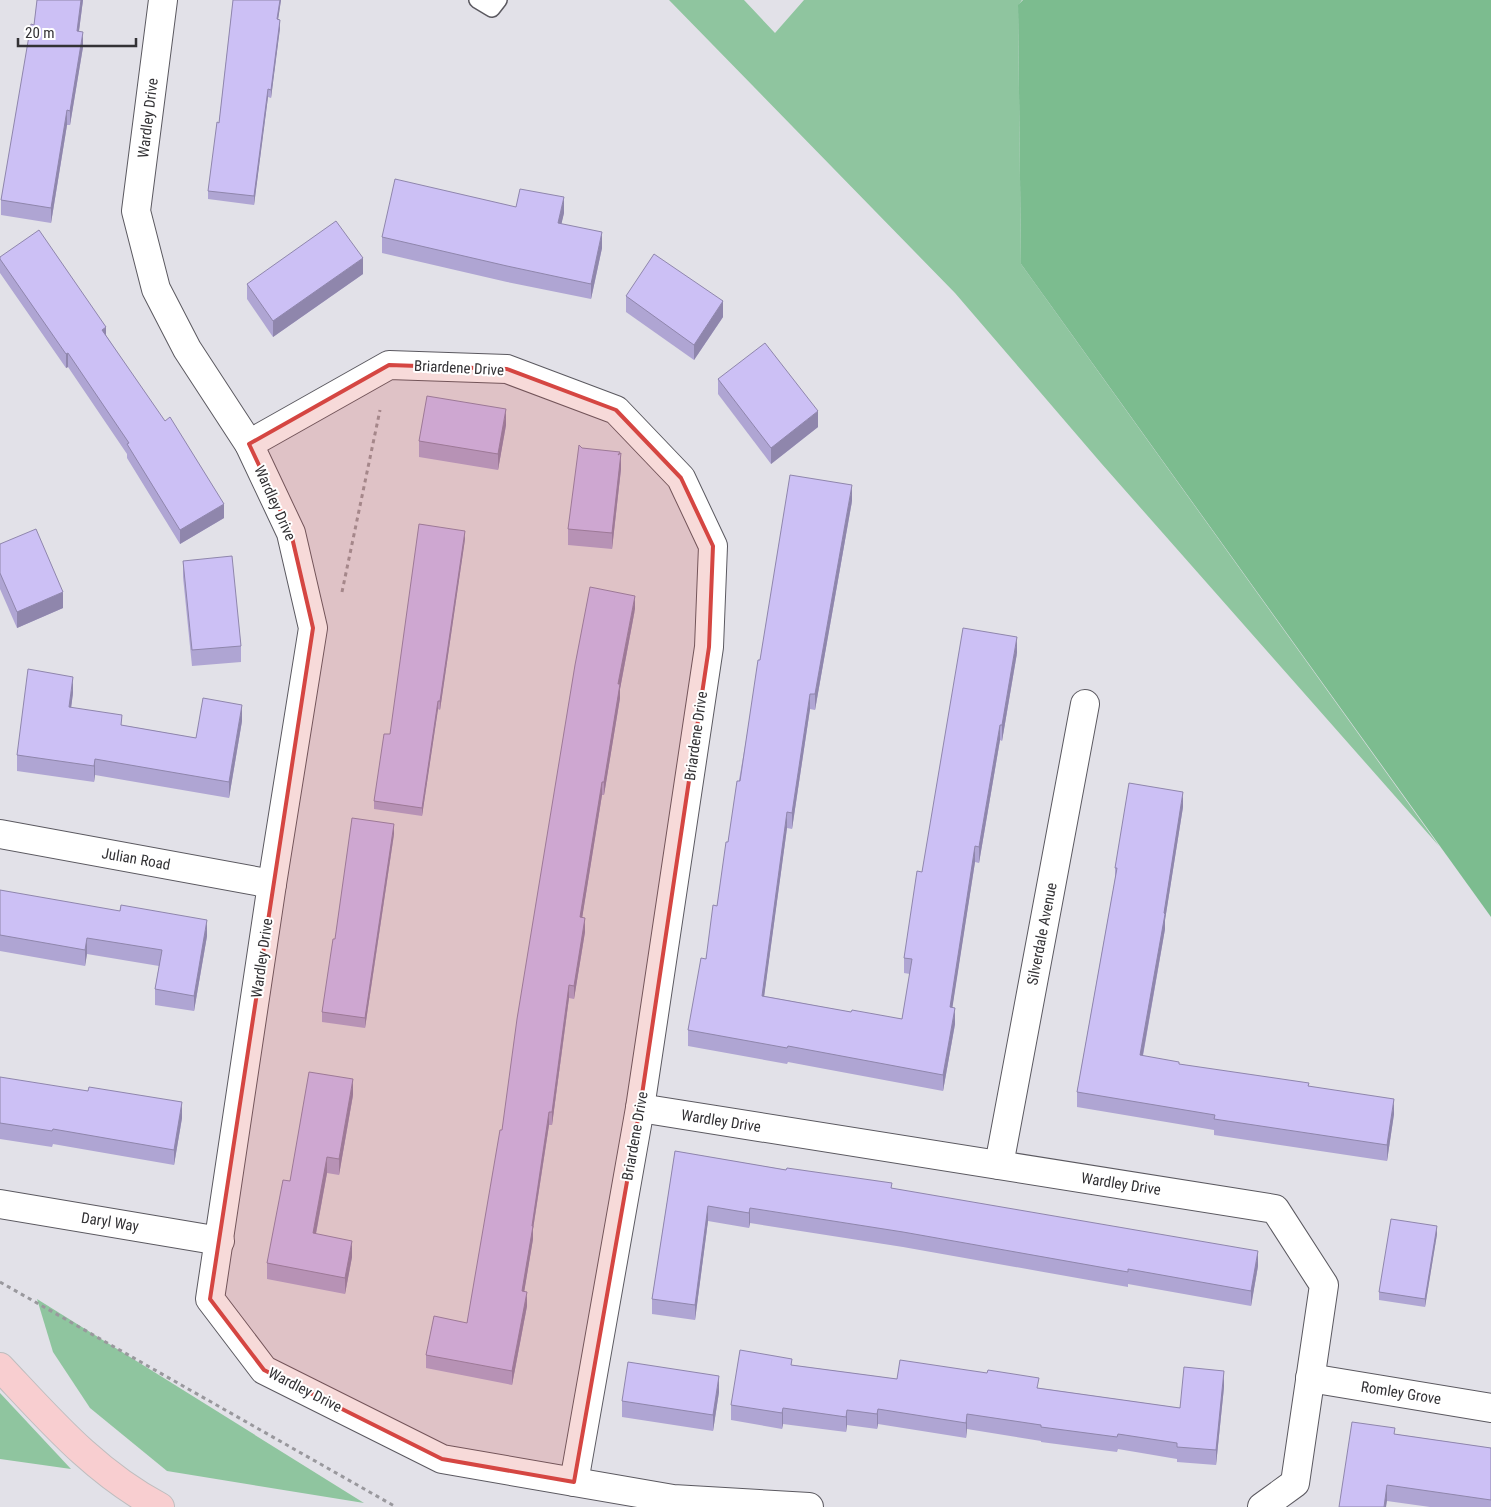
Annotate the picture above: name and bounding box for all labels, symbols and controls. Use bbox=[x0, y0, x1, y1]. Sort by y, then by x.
scale bar bbox=[18, 15, 135, 47]
text: 20 m bbox=[25, 24, 55, 42]
street label: Wardley Drive bbox=[134, 77, 162, 159]
street label: Briardene Drive bbox=[414, 357, 504, 379]
street label: Wardley Drive bbox=[250, 463, 300, 543]
street label: Briardene Drive bbox=[681, 690, 711, 782]
street label: Julian Road bbox=[100, 844, 172, 874]
street label: Silverdale Avenue bbox=[1023, 881, 1061, 987]
street label: Wardley Drive bbox=[248, 917, 276, 999]
street label: Briardene Drive bbox=[618, 1090, 652, 1182]
street label: Wardley Drive bbox=[680, 1106, 762, 1136]
street label: Wardley Drive bbox=[1080, 1169, 1162, 1199]
street label: Daryl Way bbox=[80, 1209, 140, 1235]
street label: Wardley Drive bbox=[265, 1364, 345, 1416]
street label: Romley Grove bbox=[1360, 1378, 1442, 1408]

